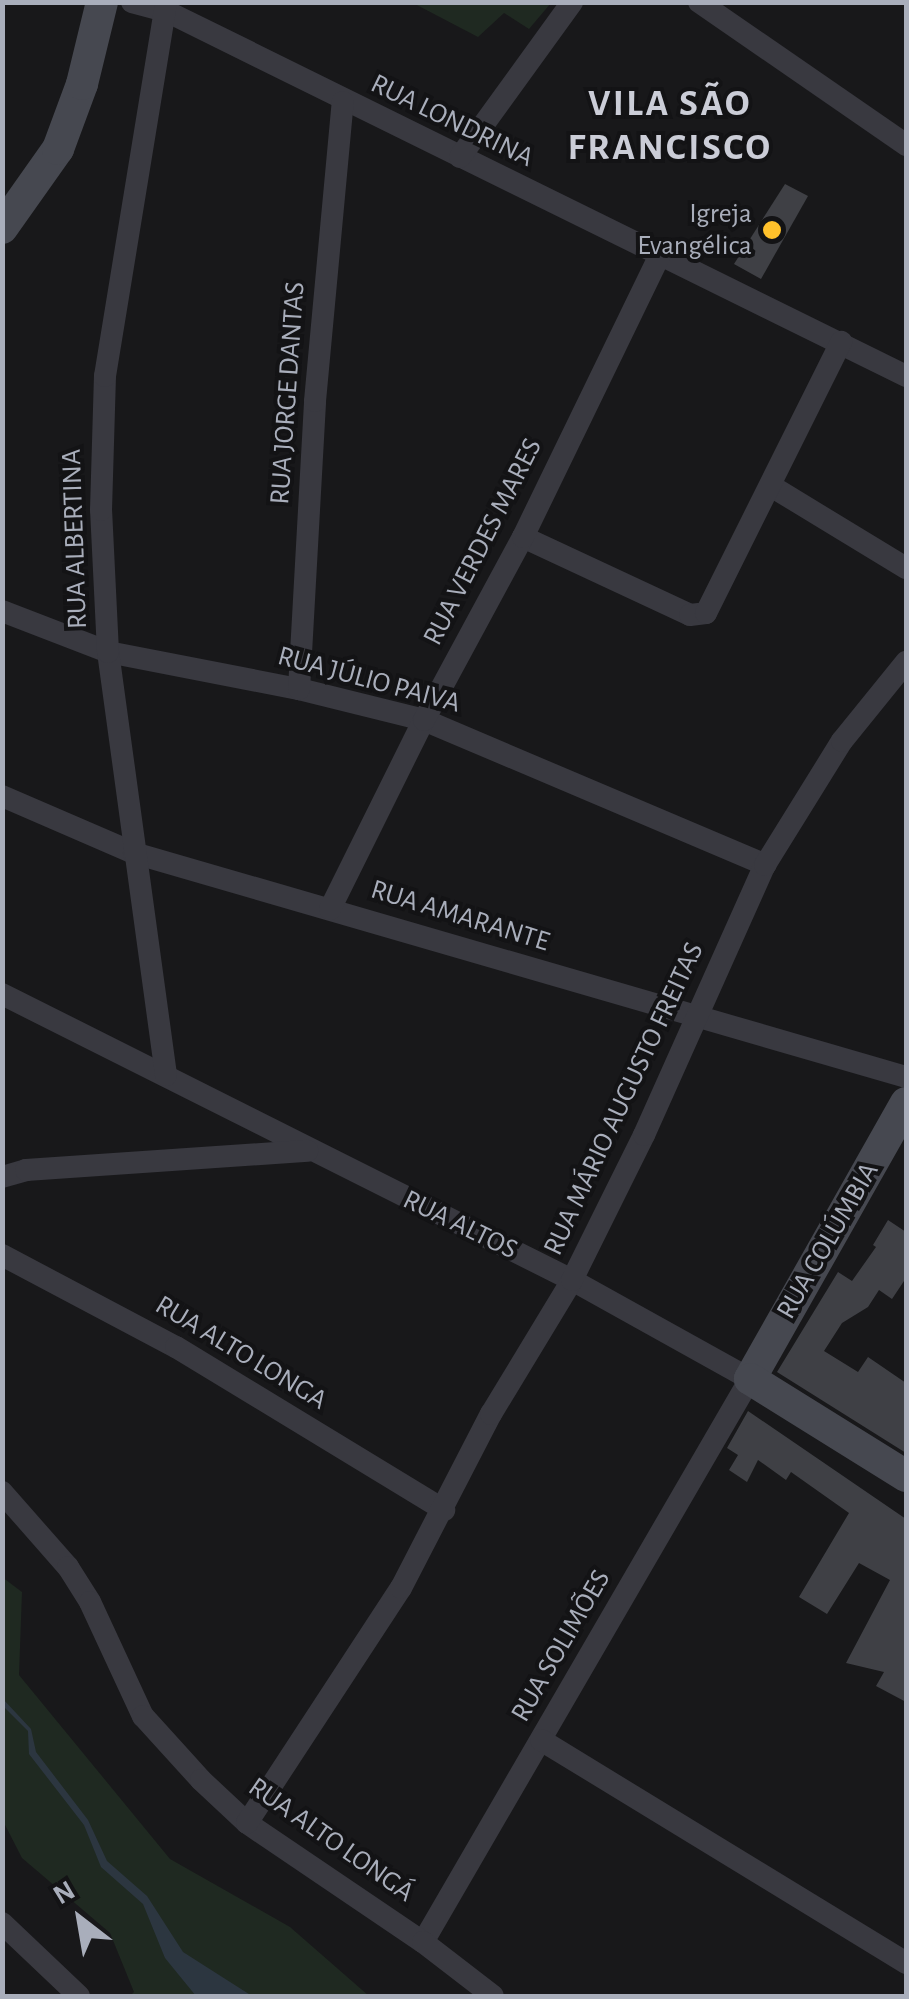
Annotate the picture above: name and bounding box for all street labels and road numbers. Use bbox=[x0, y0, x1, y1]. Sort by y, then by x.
street label: RUA LONDRINA bbox=[365, 67, 539, 175]
street label: RUA JORGE DANTAS bbox=[263, 281, 313, 505]
street label: RUA VERDES MARES bbox=[416, 433, 550, 651]
street label: RUA ALBERTINA bbox=[55, 448, 95, 630]
street label: RUA JÚLIO PAIVA bbox=[274, 639, 464, 721]
street label: RUA AMARANTE bbox=[367, 873, 553, 959]
street label: RUA MÁRIO AUGUSTO FREITAS bbox=[537, 937, 711, 1261]
street label: RUA COLÚMBIA bbox=[770, 1157, 886, 1325]
street label: RUA ALTOS bbox=[397, 1183, 523, 1267]
street label: RUA ALTO LONGA bbox=[149, 1289, 333, 1417]
street label: RUA SOLIMÕES bbox=[504, 1564, 618, 1728]
street label: RUA ALTO LONGÁ bbox=[242, 1770, 420, 1910]

